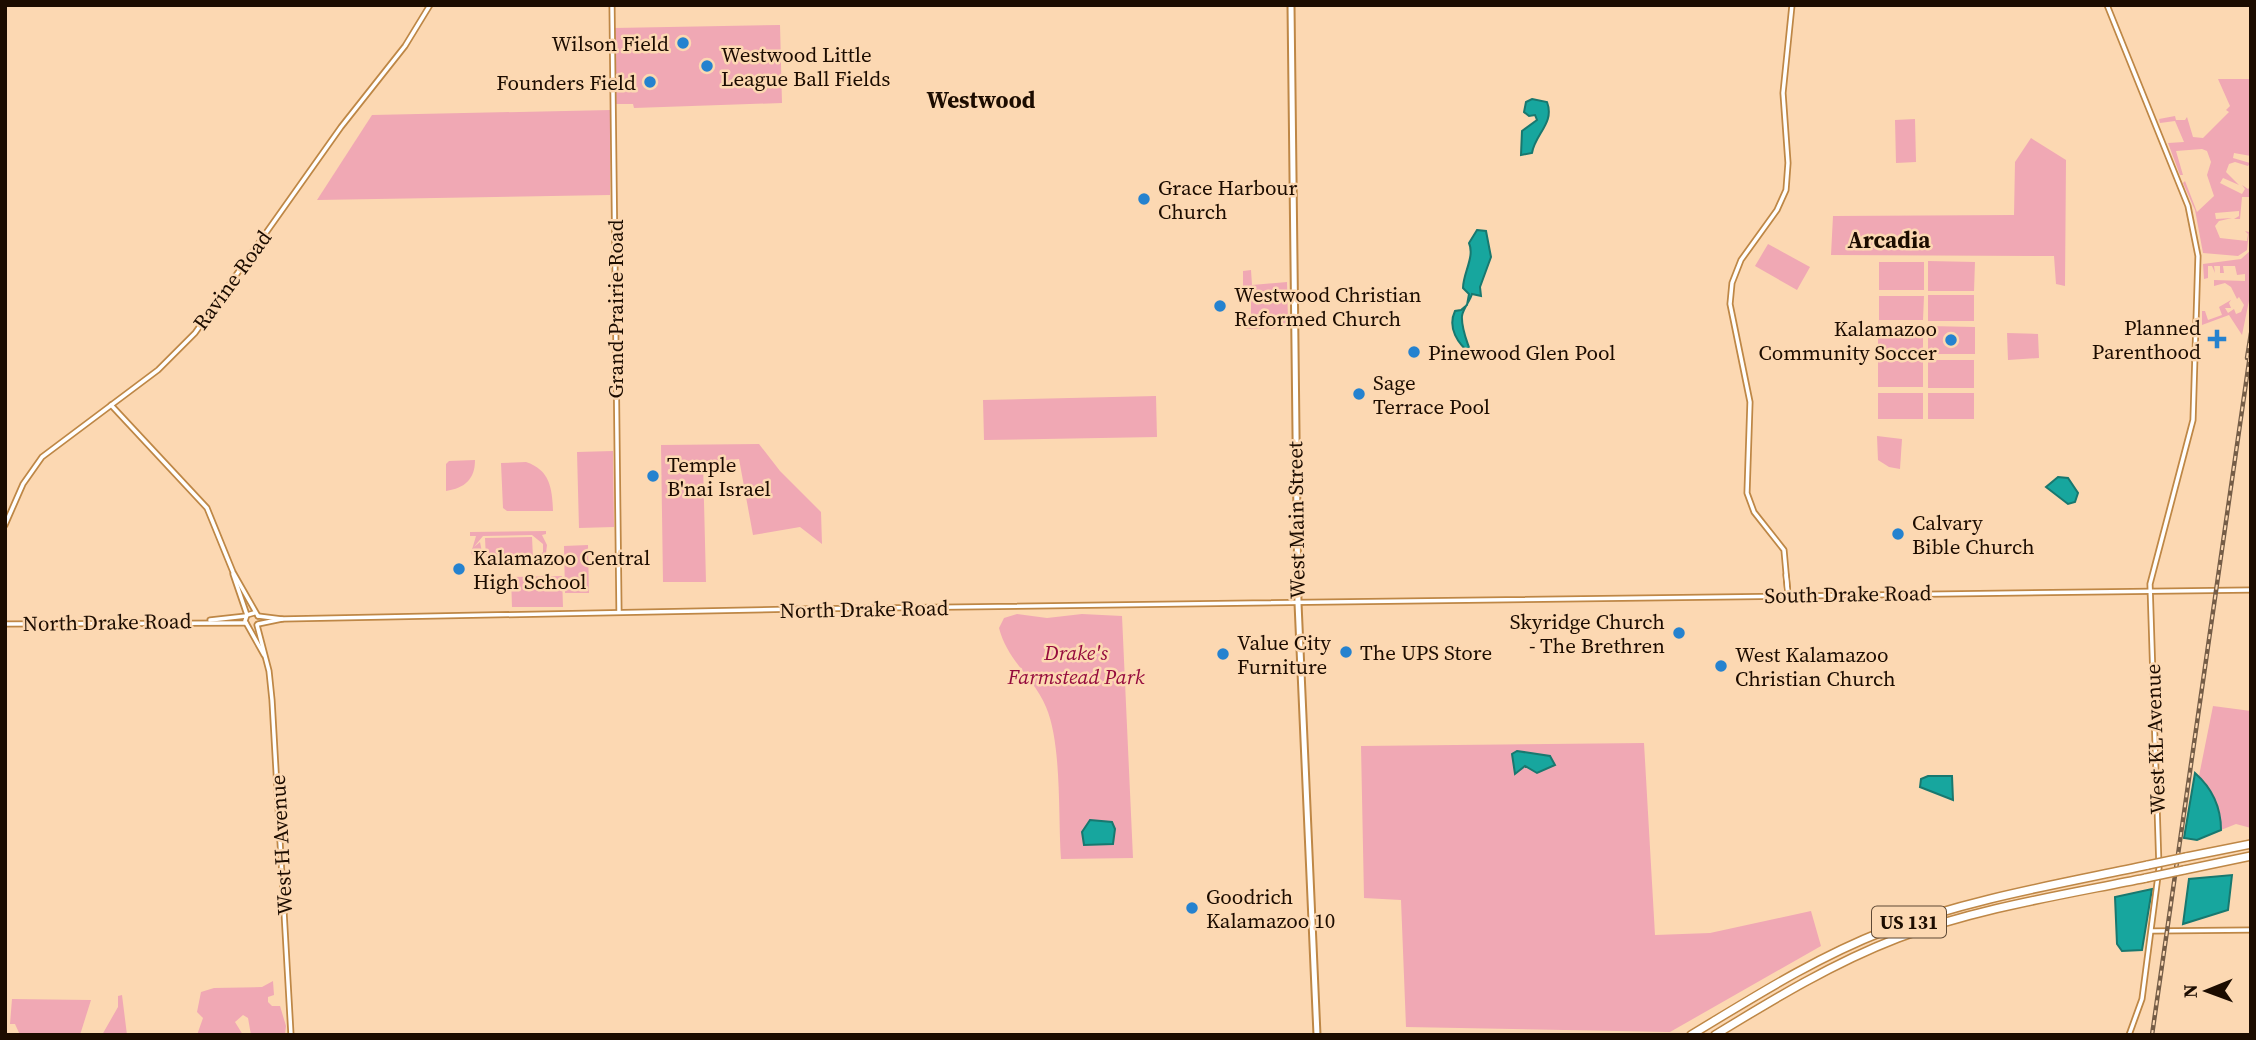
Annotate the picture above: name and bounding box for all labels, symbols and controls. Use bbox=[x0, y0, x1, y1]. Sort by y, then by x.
place label: Wilson Field bbox=[552, 29, 669, 58]
marker: Wilson Field bbox=[675, 35, 691, 51]
place label: Westwood Little League Ball Fields bbox=[721, 40, 890, 93]
marker: Westwood Little League Ball Fields bbox=[699, 58, 715, 74]
place label: Founders Field bbox=[496, 68, 636, 97]
marker: Founders Field bbox=[642, 74, 658, 90]
district label: Westwood bbox=[927, 84, 1036, 116]
place label: Grace Harbour Church bbox=[1158, 173, 1298, 226]
marker: Grace Harbour Church bbox=[1136, 191, 1152, 207]
street label: Grand Prairie Road bbox=[601, 219, 630, 399]
street label: Ravine Road bbox=[186, 224, 278, 336]
district label: Arcadia bbox=[1848, 224, 1931, 256]
place label: Westwood Christian Reformed Church bbox=[1234, 280, 1422, 333]
marker: Westwood Christian Reformed Church bbox=[1212, 298, 1228, 314]
place label: Planned Parenthood bbox=[2092, 313, 2201, 366]
place label: Kalamazoo Community Soccer bbox=[1758, 314, 1937, 367]
marker: Planned Parenthood bbox=[2207, 329, 2227, 349]
marker: Kalamazoo Community Soccer bbox=[1943, 332, 1959, 348]
place label: Pinewood Glen Pool bbox=[1428, 338, 1616, 367]
marker: Pinewood Glen Pool bbox=[1406, 344, 1422, 360]
place label: Sage Terrace Pool bbox=[1373, 368, 1490, 421]
marker: Sage Terrace Pool bbox=[1351, 386, 1367, 402]
street label: West Main Street bbox=[1280, 441, 1312, 599]
place label: Temple B'nai Israel bbox=[667, 450, 771, 503]
marker: Temple B'nai Israel bbox=[645, 468, 661, 484]
place label: Calvary Bible Church bbox=[1912, 508, 2035, 561]
marker: Calvary Bible Church bbox=[1890, 526, 1906, 542]
place label: Kalamazoo Central High School bbox=[473, 543, 650, 596]
marker: Kalamazoo Central High School bbox=[451, 561, 467, 577]
street label: South Drake Road bbox=[1764, 578, 1932, 610]
street label: North Drake Road bbox=[779, 593, 949, 625]
street label: North Drake Road bbox=[22, 606, 192, 638]
place label: Skyridge Church - The Brethren bbox=[1510, 607, 1665, 660]
marker: Skyridge Church - The Brethren bbox=[1671, 625, 1687, 641]
place label: Value City Furniture bbox=[1237, 628, 1331, 681]
park label: Drake's Farmstead Park bbox=[1006, 638, 1145, 691]
place label: The UPS Store bbox=[1360, 638, 1492, 667]
place label: West Kalamazoo Christian Church bbox=[1735, 640, 1896, 693]
marker: The UPS Store bbox=[1338, 644, 1354, 660]
marker: Value City Furniture bbox=[1215, 646, 1231, 662]
marker: West Kalamazoo Christian Church bbox=[1713, 658, 1729, 674]
street label: West KL Avenue bbox=[2138, 663, 2172, 815]
street label: West H Avenue bbox=[263, 774, 299, 916]
place label: Goodrich Kalamazoo 10 bbox=[1206, 882, 1335, 935]
marker: Goodrich Kalamazoo 10 bbox=[1184, 900, 1200, 916]
road number: US 131 bbox=[1872, 906, 1946, 938]
north arrow bbox=[2172, 956, 2242, 1026]
text: N bbox=[2177, 984, 2203, 998]

